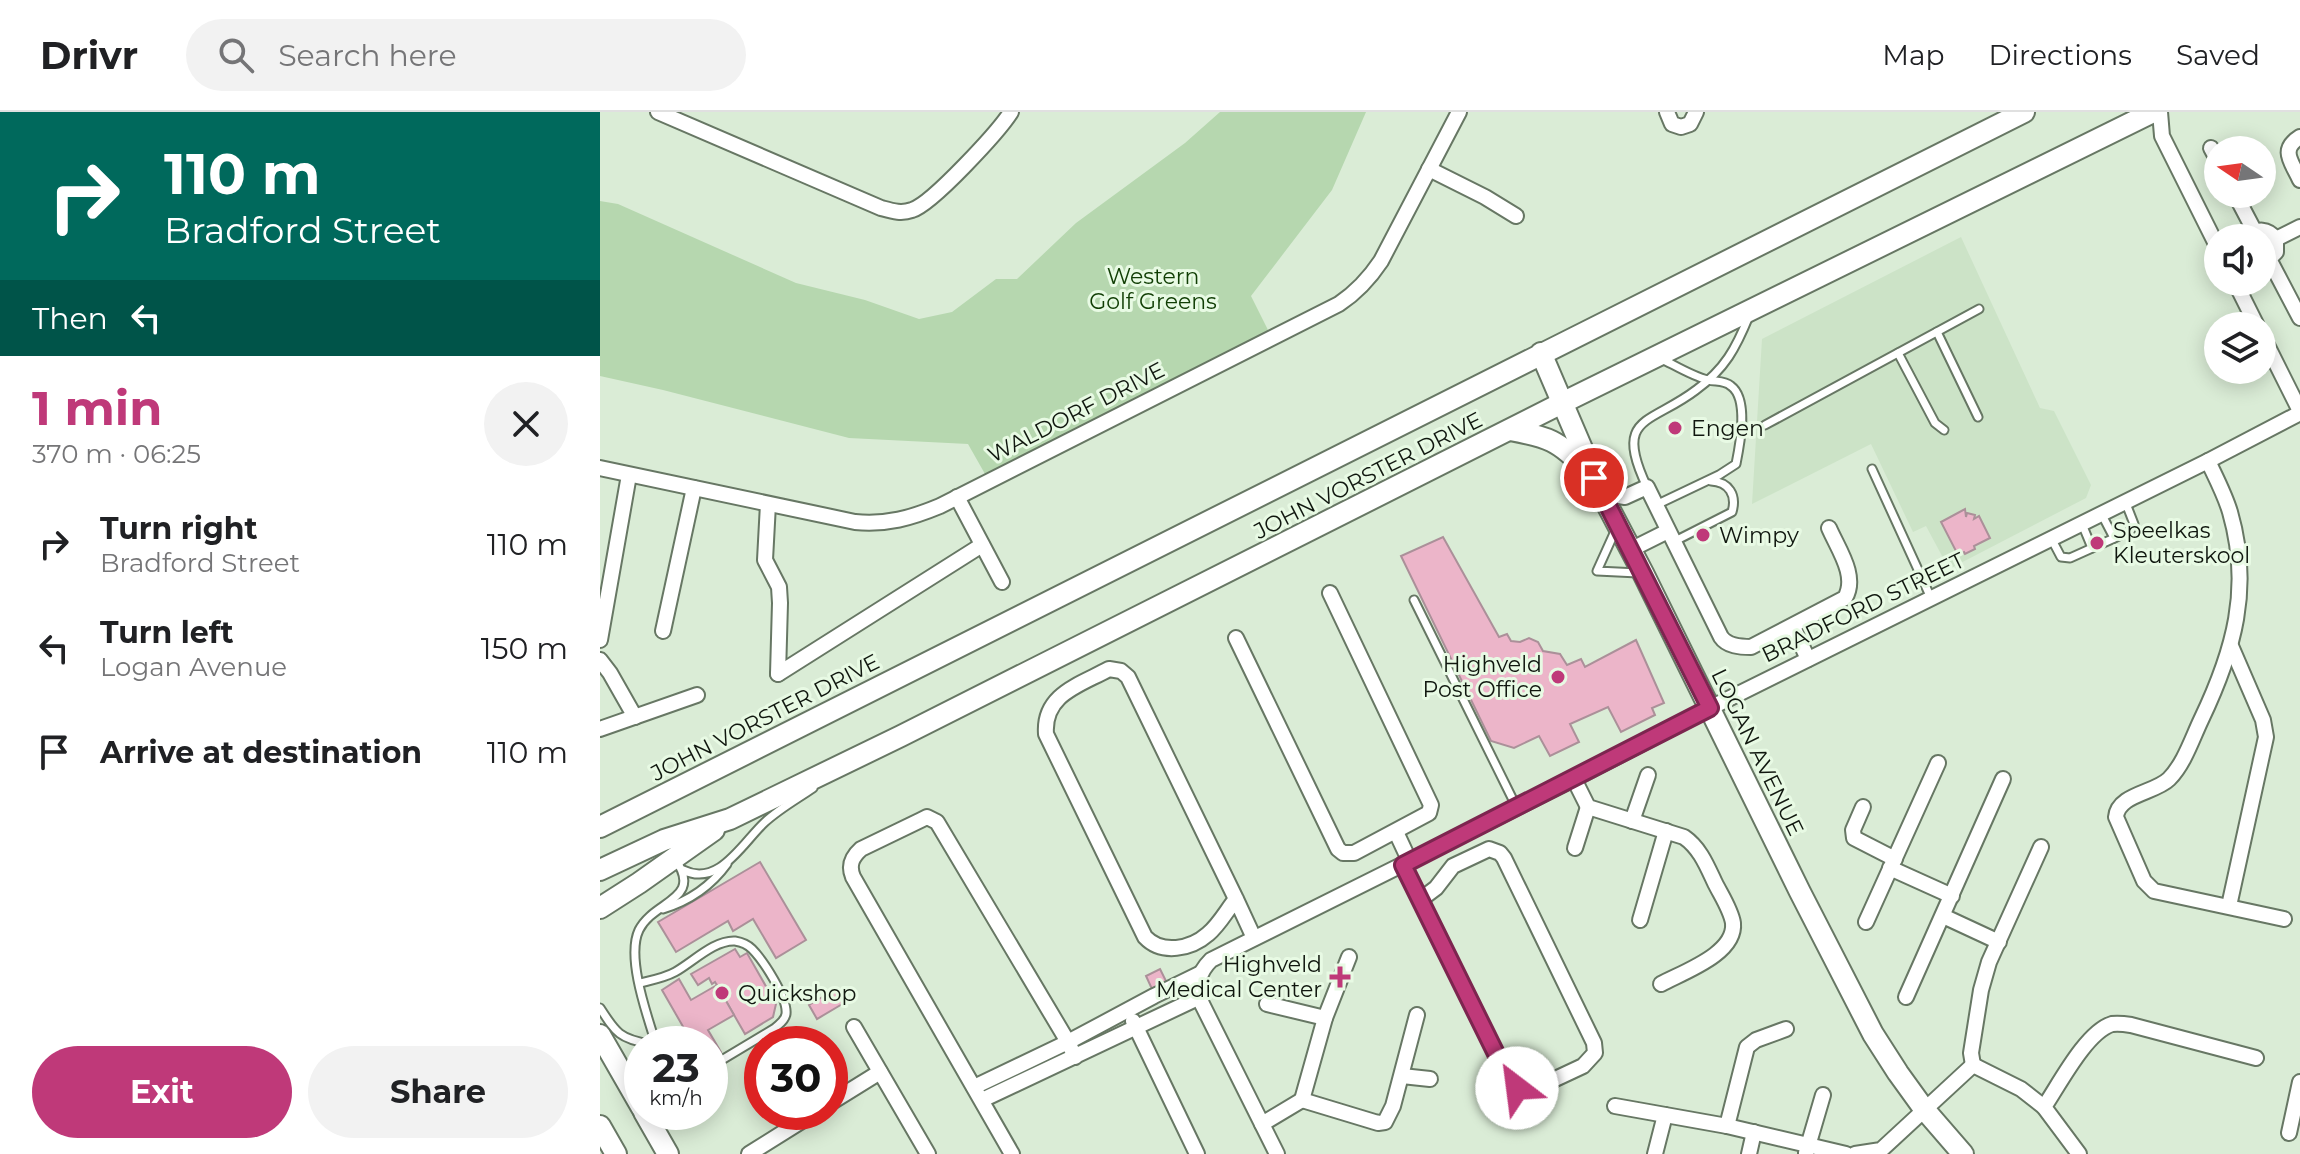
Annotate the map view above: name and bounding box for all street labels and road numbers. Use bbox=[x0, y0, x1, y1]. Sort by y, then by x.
street label: WALDORF DRIVE bbox=[983, 356, 1169, 469]
street label: JOHN VORSTER DRIVE bbox=[1249, 406, 1487, 545]
street label: BRADFORD STREET bbox=[1757, 546, 1969, 668]
street label: JOHN VORSTER DRIVE bbox=[646, 648, 884, 787]
street label: LOGAN AVENUE bbox=[1705, 664, 1810, 840]

